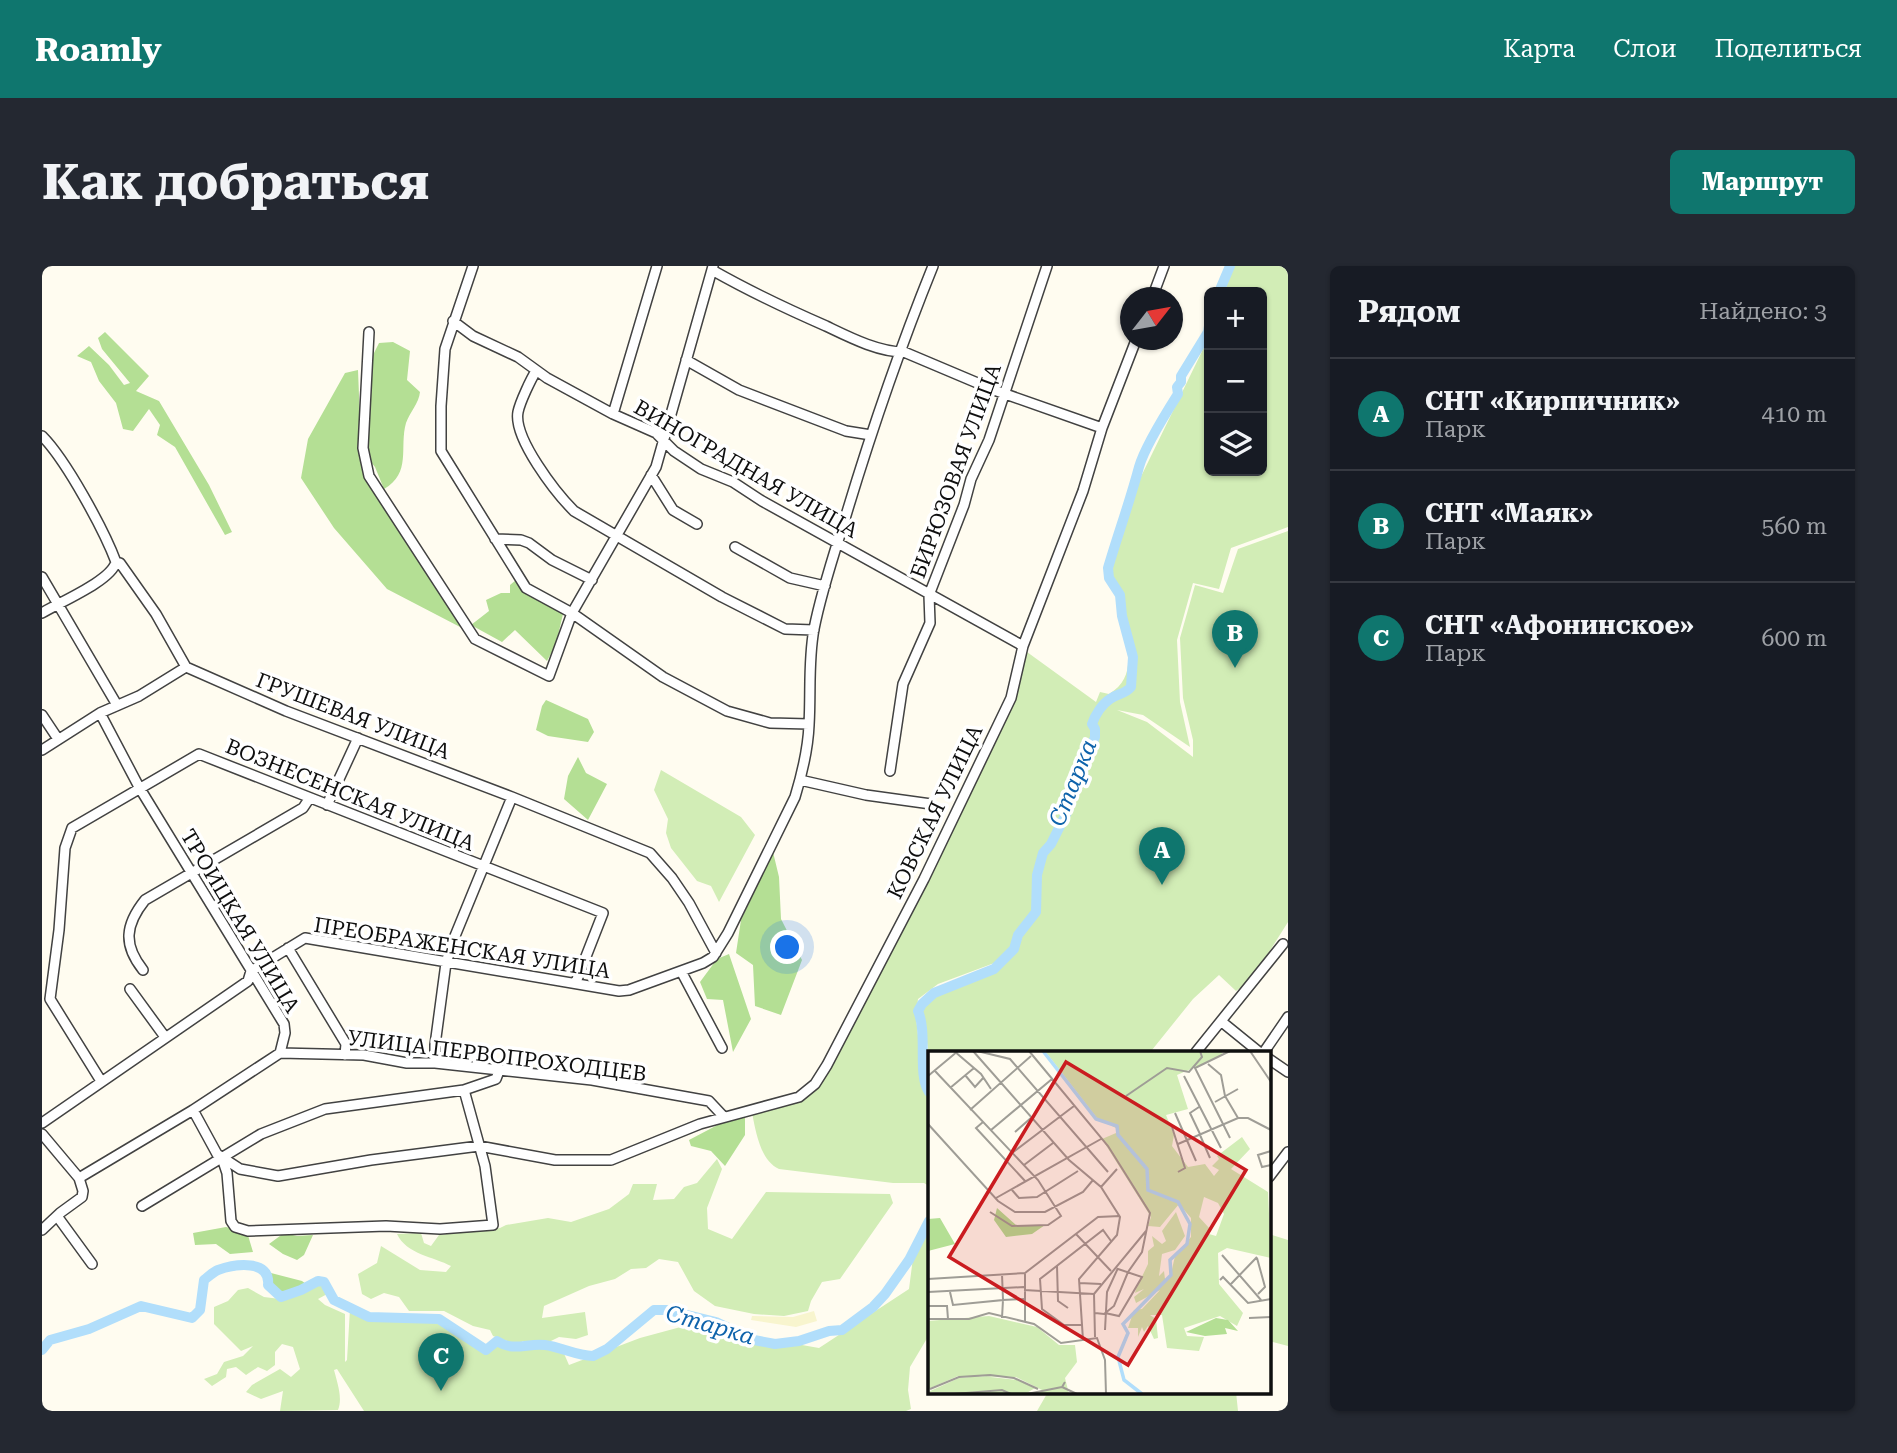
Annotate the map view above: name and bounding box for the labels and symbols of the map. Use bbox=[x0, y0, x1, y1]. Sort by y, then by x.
north arrow bbox=[1120, 287, 1183, 350]
street label: БИРЮЗОВАЯ УЛИЦА bbox=[906, 360, 1006, 582]
street label: ВИНОГРАДНАЯ УЛИЦА bbox=[630, 395, 862, 543]
pin: B bbox=[1212, 610, 1258, 668]
street label: ГРУШЕВАЯ УЛИЦА bbox=[253, 668, 454, 764]
street label: КОВСКАЯ УЛИЦА bbox=[883, 721, 988, 903]
street label: ВОЗНЕСЕНСКАЯ УЛИЦА bbox=[222, 734, 478, 856]
water label: Старка bbox=[1043, 736, 1103, 830]
street label: ТРОИЦКАЯ УЛИЦА bbox=[176, 825, 304, 1017]
pin: A bbox=[1139, 827, 1185, 885]
street label: ПРЕОБРАЖЕНСКАЯ УЛИЦА bbox=[312, 913, 612, 983]
your location bbox=[770, 930, 804, 964]
street label: УЛИЦА ПЕРВОПРОХОДЦЕВ bbox=[346, 1026, 648, 1086]
inset map bbox=[928, 1051, 1270, 1394]
water label: Старка bbox=[663, 1299, 758, 1351]
pin: C bbox=[418, 1333, 464, 1391]

